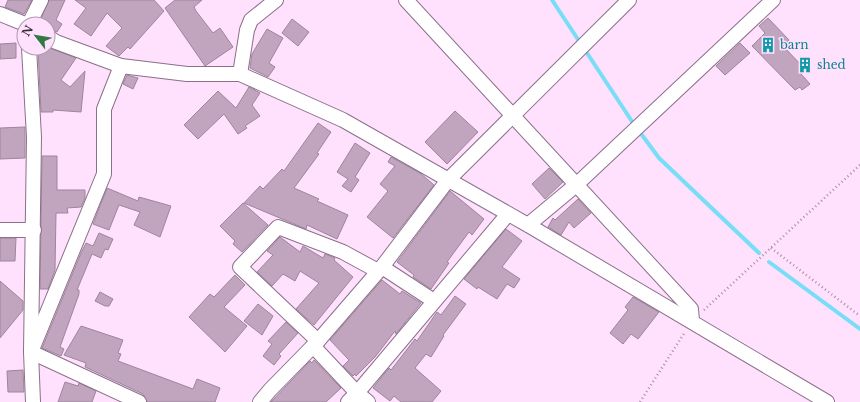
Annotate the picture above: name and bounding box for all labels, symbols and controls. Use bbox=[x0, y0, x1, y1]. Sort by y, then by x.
north arrow bbox=[16, 16, 56, 56]
text: N bbox=[19, 22, 36, 39]
building icon: barn bbox=[759, 36, 777, 54]
place label: barn bbox=[779, 37, 809, 52]
building icon: shed bbox=[796, 56, 814, 74]
place label: shed bbox=[817, 57, 846, 72]

